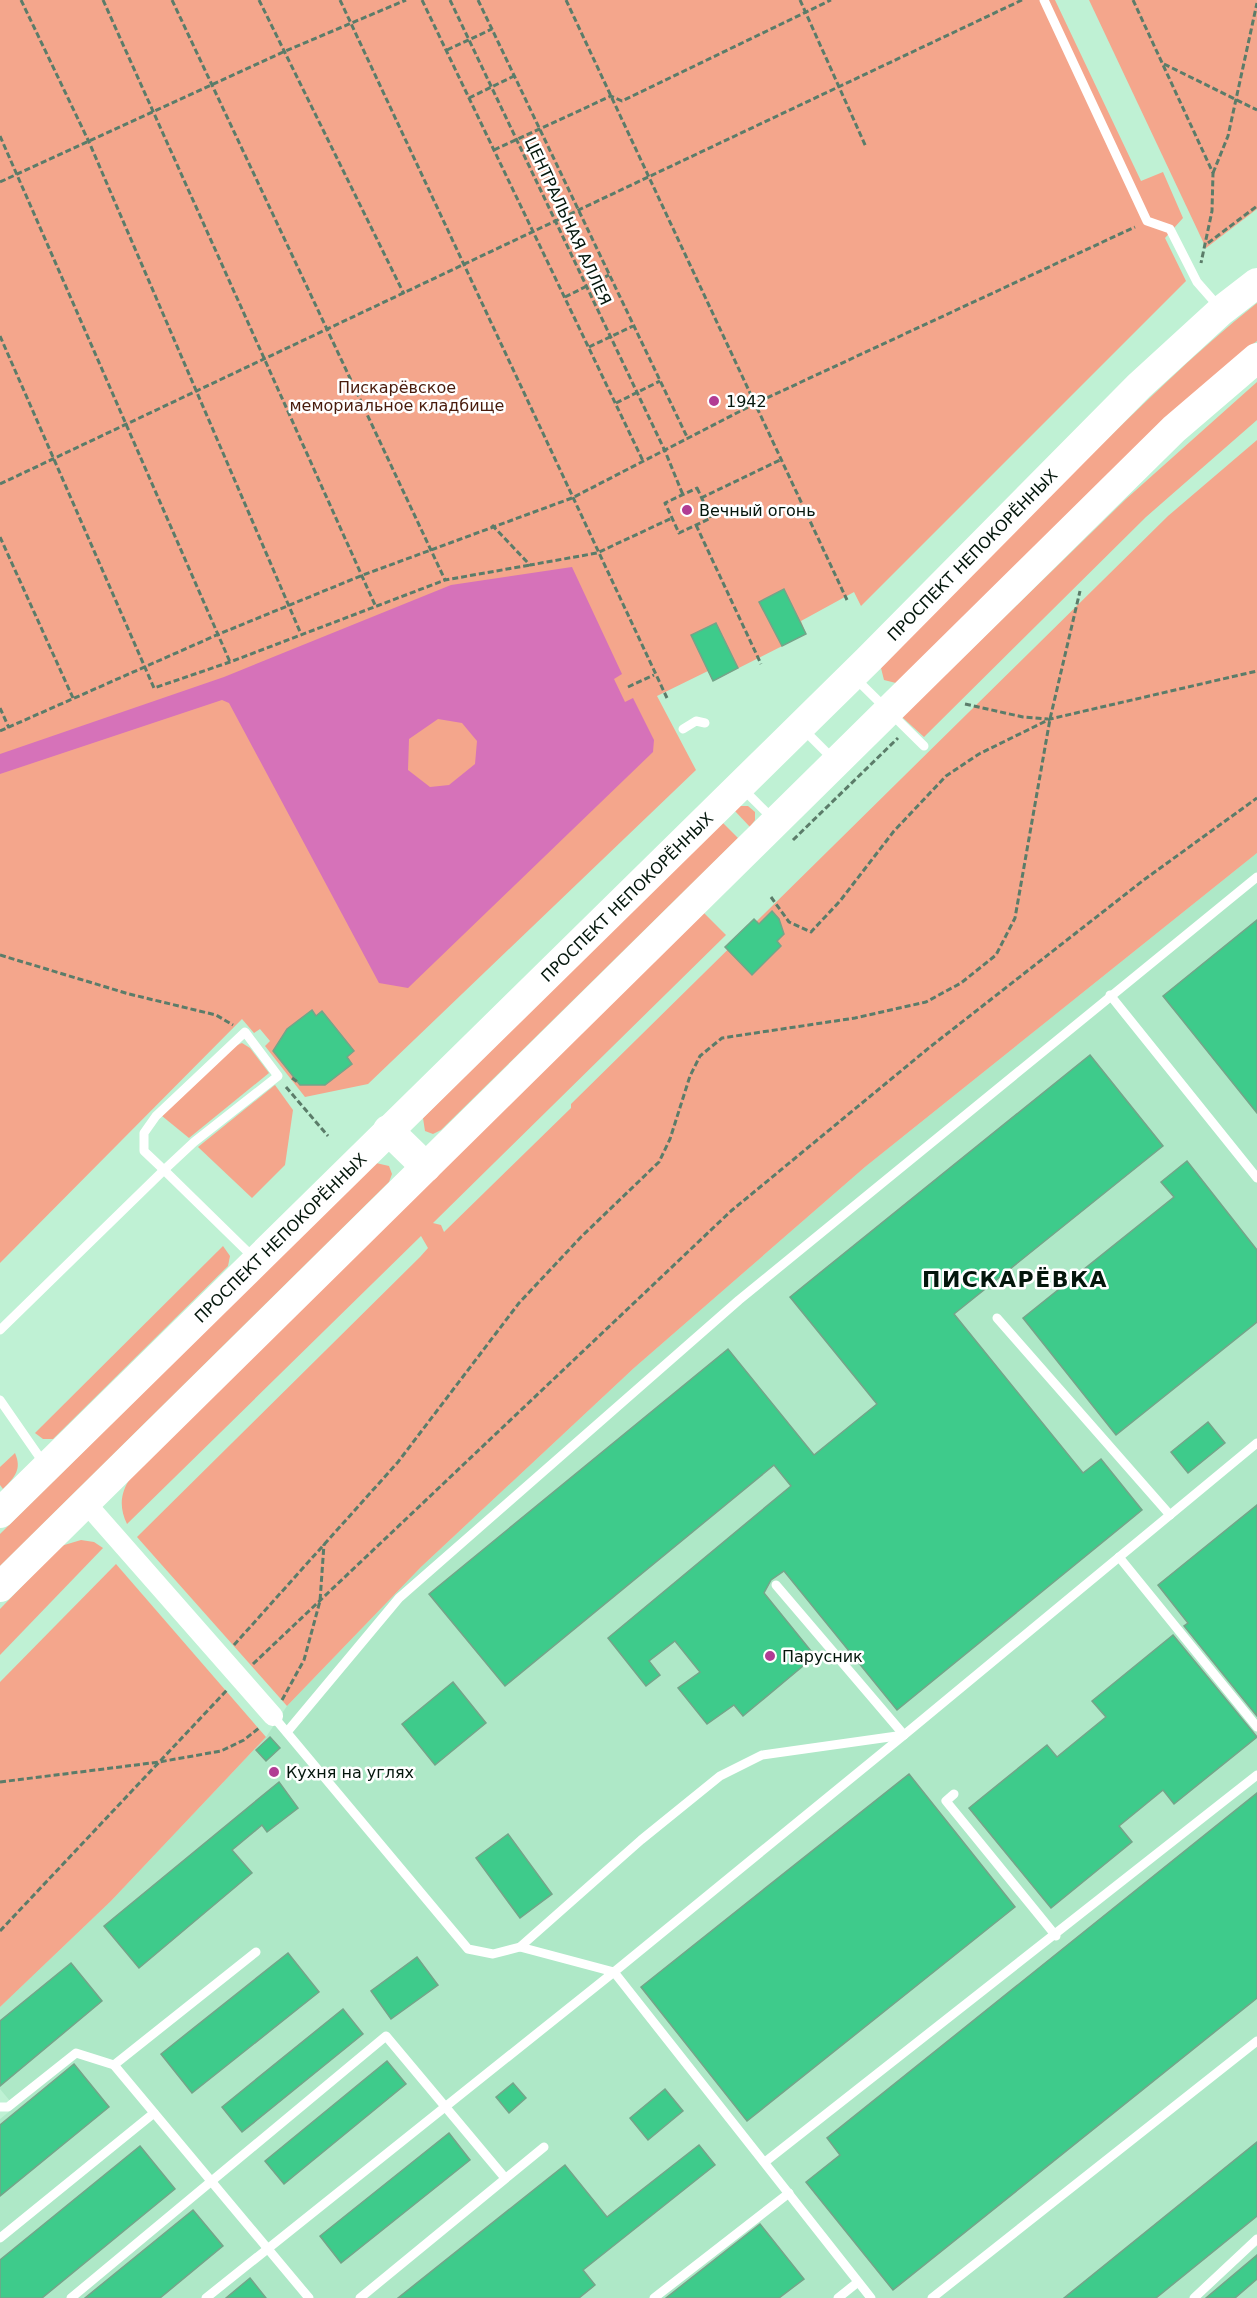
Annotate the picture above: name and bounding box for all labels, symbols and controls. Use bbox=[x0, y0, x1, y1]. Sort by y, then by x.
street label: ЦЕНТРАЛЬНАЯ АЛЛЕЯ bbox=[521, 134, 615, 308]
park label: Пискарёвское мемориальное кладбище bbox=[290, 378, 504, 415]
place label: 1942 bbox=[726, 392, 767, 411]
marker: 1942 bbox=[707, 394, 721, 408]
street label: ПРОСПЕКТ НЕПОКОРЁННЫХ bbox=[883, 465, 1061, 644]
place label: Вечный огонь bbox=[699, 501, 816, 520]
marker: Вечный огонь bbox=[680, 503, 694, 517]
street label: ПРОСПЕКТ НЕПОКОРЁННЫХ bbox=[537, 808, 717, 985]
street label: ПРОСПЕКТ НЕПОКОРЁННЫХ bbox=[190, 1149, 370, 1326]
district label: ПИСКАРЁВКА bbox=[922, 1267, 1108, 1292]
place label: Парусник bbox=[782, 1647, 863, 1666]
marker: Парусник bbox=[763, 1649, 777, 1663]
place label: Кухня на углях bbox=[286, 1763, 414, 1782]
marker: Кухня на углях bbox=[267, 1765, 281, 1779]

